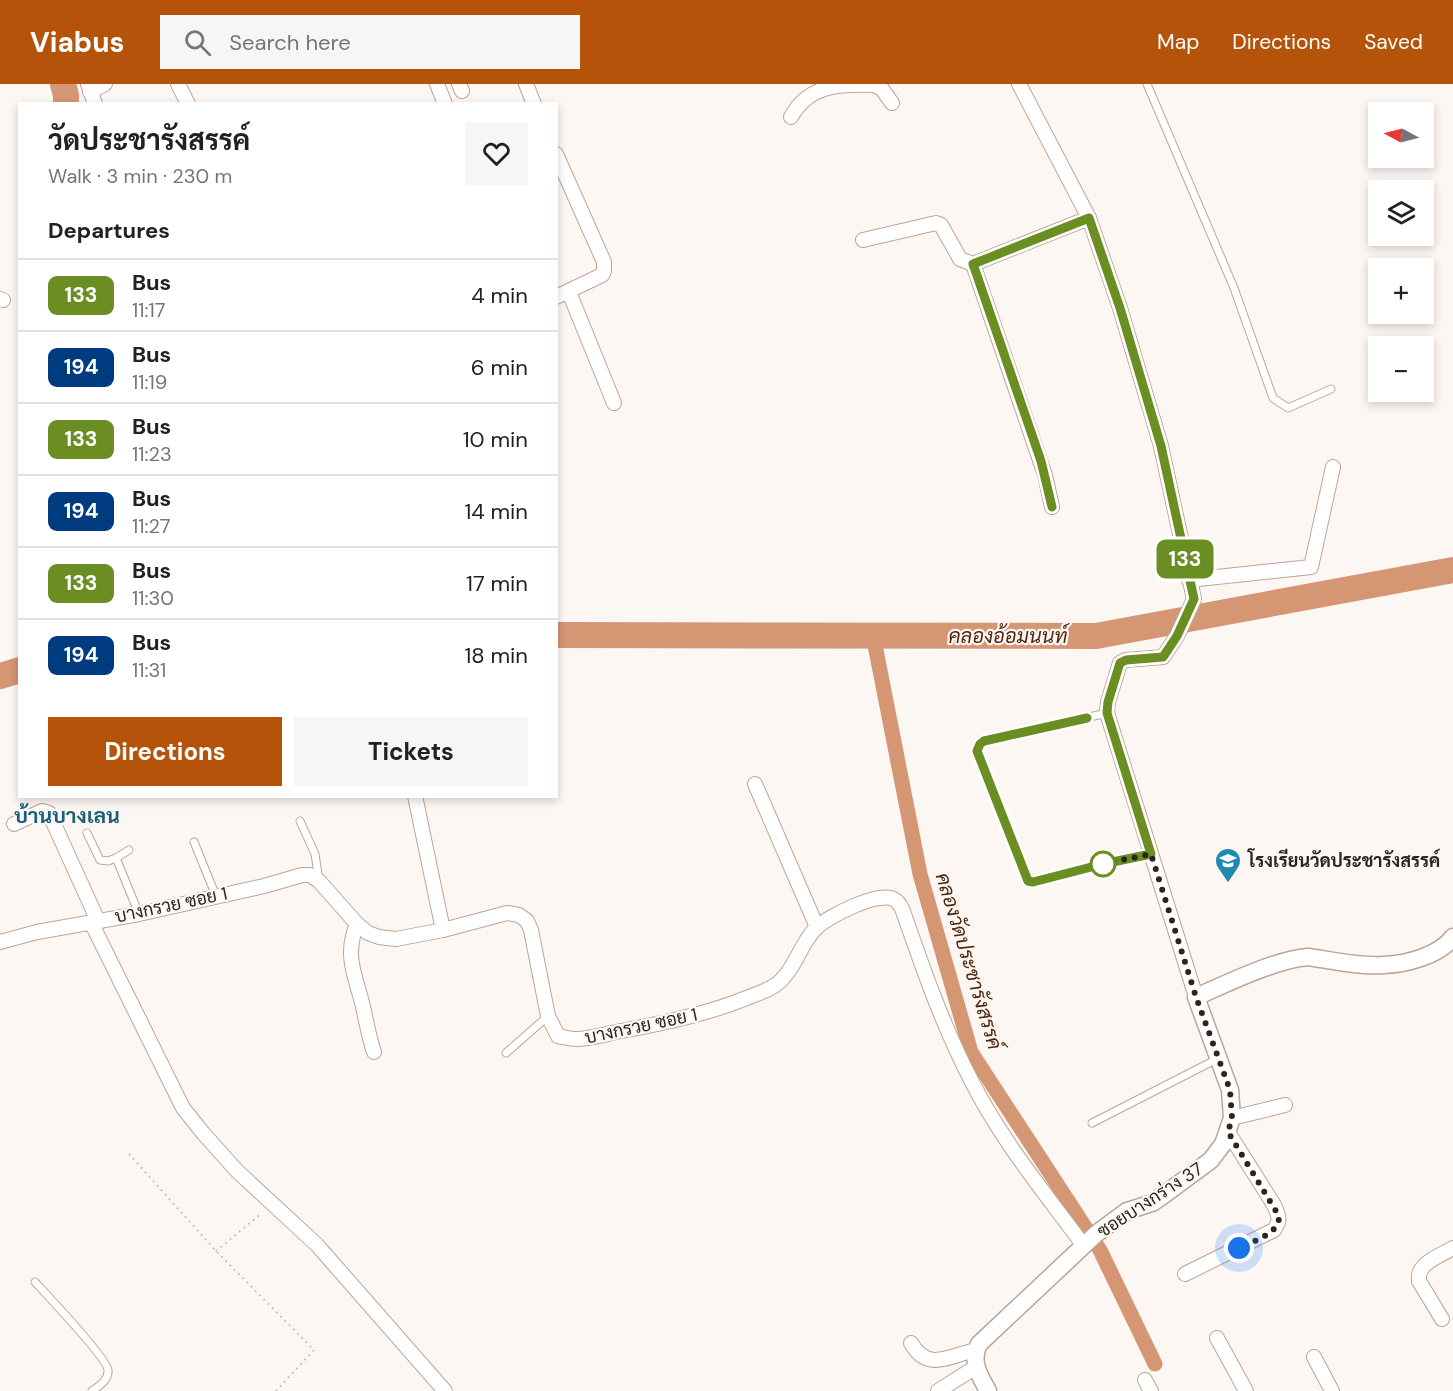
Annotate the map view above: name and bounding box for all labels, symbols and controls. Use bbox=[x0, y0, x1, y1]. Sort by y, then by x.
search box bbox=[160, 15, 580, 69]
text: Viabus bbox=[30, 24, 124, 61]
icon: search bbox=[181, 26, 214, 59]
text: Search here bbox=[229, 28, 351, 57]
text: Map bbox=[1157, 28, 1199, 56]
text: Directions bbox=[1232, 28, 1331, 56]
text: Saved bbox=[1364, 28, 1423, 56]
north arrow bbox=[1368, 102, 1434, 168]
map controls bbox=[1368, 102, 1434, 402]
text: วัดประชารังสรรค์ bbox=[48, 122, 250, 159]
button: heart bbox=[465, 122, 528, 185]
text: Walk · 3 min · 230 m bbox=[48, 163, 232, 189]
button: layers bbox=[1368, 180, 1434, 246]
text: Departures bbox=[48, 216, 170, 245]
button: + bbox=[1368, 258, 1434, 324]
text: Bus bbox=[132, 268, 171, 297]
text: 133 bbox=[65, 281, 97, 309]
text: 4 min bbox=[471, 281, 528, 310]
text: 11:17 bbox=[132, 297, 165, 323]
button: − bbox=[1368, 336, 1434, 402]
text: Bus bbox=[132, 340, 171, 369]
text: 194 bbox=[64, 353, 98, 381]
text: 6 min bbox=[471, 353, 528, 382]
text: 11:19 bbox=[132, 369, 167, 395]
text: Bus bbox=[132, 412, 171, 441]
text: 133 bbox=[65, 425, 97, 453]
text: 10 min bbox=[463, 425, 528, 454]
text: 11:23 bbox=[132, 441, 172, 467]
text: Bus bbox=[132, 484, 171, 513]
text: 194 bbox=[64, 497, 98, 525]
text: 14 min bbox=[464, 497, 528, 526]
text: 11:27 bbox=[132, 513, 170, 539]
line badge: 133 bbox=[1150, 540, 1220, 578]
text: 133 bbox=[1169, 545, 1201, 573]
text: Bus bbox=[132, 556, 171, 585]
text: 133 bbox=[65, 569, 97, 597]
text: 17 min bbox=[466, 569, 528, 598]
text: 11:30 bbox=[132, 585, 174, 611]
water label: คลองอ้อมนนท์ bbox=[949, 622, 1070, 649]
text: Bus bbox=[132, 628, 171, 657]
text: 194 bbox=[64, 641, 98, 669]
text: 18 min bbox=[464, 641, 528, 670]
text: 11:31 bbox=[132, 657, 166, 683]
button: Directions bbox=[48, 717, 282, 786]
button: Tickets bbox=[294, 717, 528, 786]
district label: บ้านบางเลน bbox=[14, 802, 120, 830]
school or university icon: โรงเรียนวัดประชารังสรรค์ bbox=[1213, 846, 1243, 884]
place label: โรงเรียนวัดประชารังสรรค์ bbox=[1247, 848, 1441, 873]
unlabelled marker bbox=[1090, 851, 1116, 877]
water label: คลองวัดประชารังสรรค์ bbox=[930, 869, 1010, 1055]
street label: บางกรวย ซอย 1 bbox=[113, 881, 229, 929]
street label: บางกรวย ซอย 1 bbox=[583, 1002, 699, 1050]
street label: ซอยบางกร่าง 37 bbox=[1093, 1157, 1207, 1243]
your location bbox=[1224, 1233, 1254, 1263]

